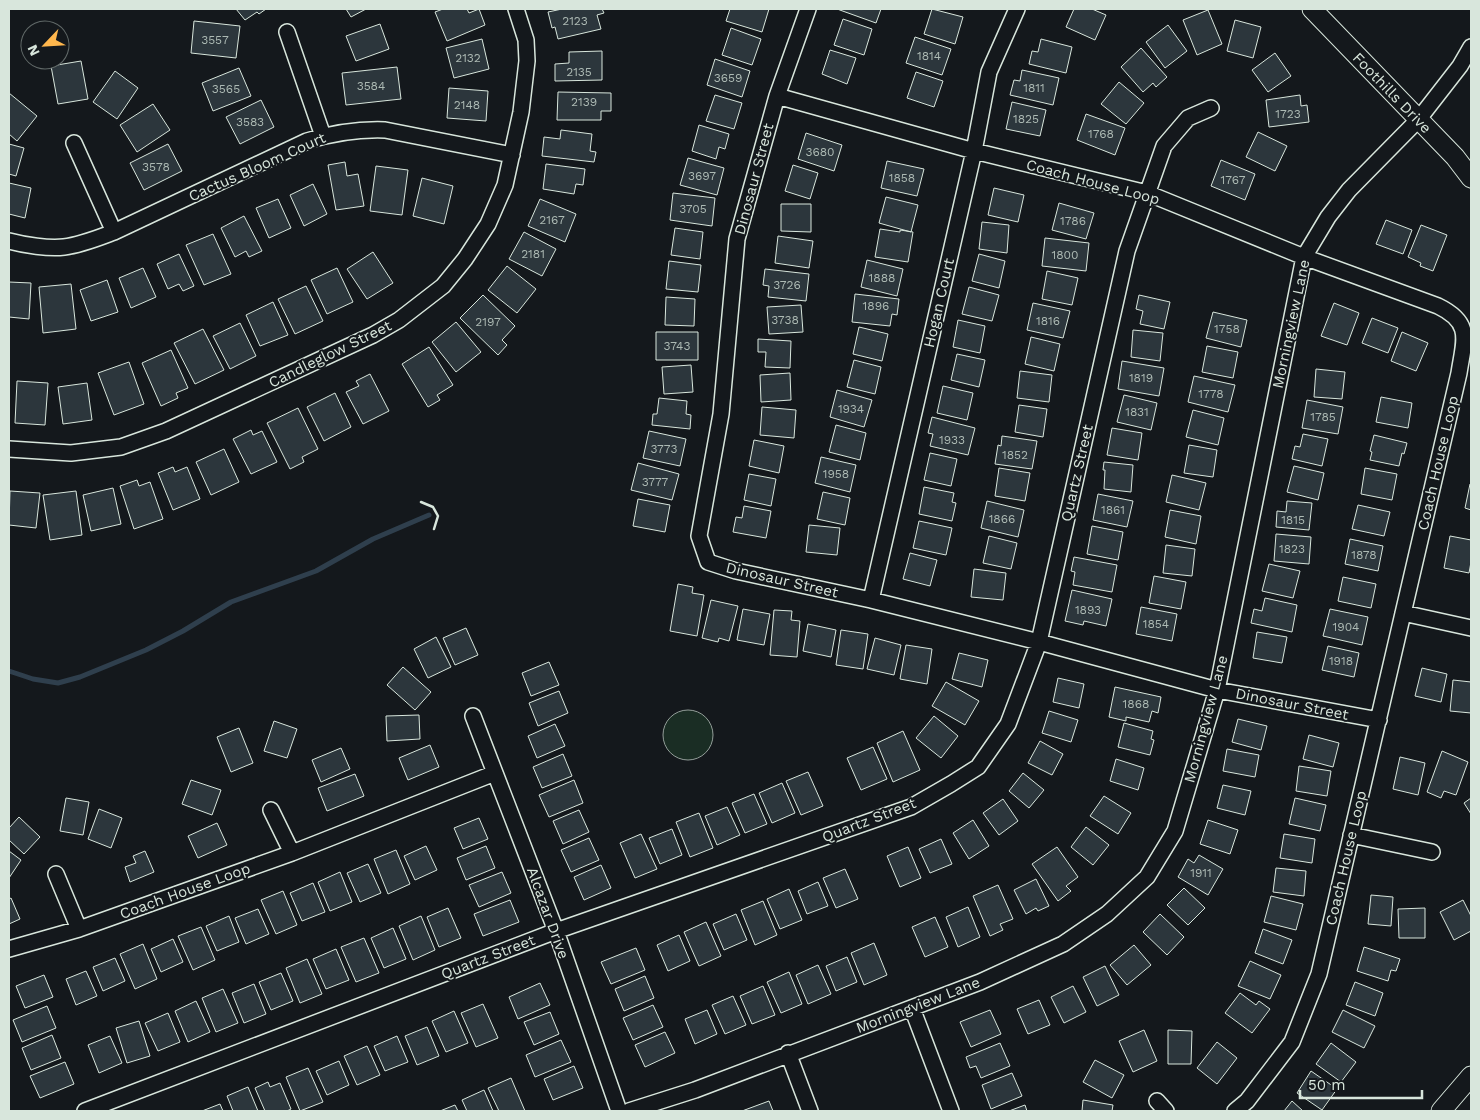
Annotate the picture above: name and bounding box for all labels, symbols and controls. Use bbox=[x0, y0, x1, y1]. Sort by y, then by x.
house number: 2123 bbox=[562, 14, 588, 28]
north arrow bbox=[20, 20, 70, 70]
house number: 3557 bbox=[201, 33, 229, 47]
text: N bbox=[24, 42, 43, 59]
house number: 1814 bbox=[917, 49, 941, 63]
street label: Foothills Drive bbox=[1349, 49, 1435, 137]
house number: 2132 bbox=[455, 51, 481, 65]
house number: 2135 bbox=[566, 65, 592, 79]
house number: 3659 bbox=[714, 71, 742, 85]
house number: 3584 bbox=[357, 79, 385, 93]
house number: 1811 bbox=[1023, 81, 1045, 95]
house number: 3565 bbox=[212, 82, 240, 96]
house number: 2139 bbox=[571, 95, 597, 109]
house number: 2148 bbox=[454, 98, 480, 112]
house number: 1723 bbox=[1275, 107, 1301, 121]
house number: 1825 bbox=[1013, 112, 1039, 126]
house number: 3583 bbox=[236, 115, 264, 129]
street label: Dinosaur Street bbox=[730, 121, 778, 237]
house number: 1768 bbox=[1088, 127, 1114, 141]
street label: Cactus Bloom Court bbox=[186, 128, 329, 205]
house number: 3680 bbox=[805, 145, 835, 159]
street label: Coach House Loop bbox=[1024, 156, 1162, 208]
house number: 3578 bbox=[142, 160, 170, 174]
house number: 3697 bbox=[688, 169, 716, 183]
house number: 1858 bbox=[889, 171, 915, 185]
house number: 1767 bbox=[1220, 173, 1246, 187]
house number: 3705 bbox=[679, 202, 707, 216]
house number: 2167 bbox=[539, 213, 565, 227]
house number: 1786 bbox=[1060, 214, 1086, 228]
house number: 2181 bbox=[521, 247, 545, 261]
house number: 1800 bbox=[1051, 248, 1079, 262]
street label: Hogan Court bbox=[920, 256, 958, 349]
street label: Morningview Lane bbox=[1269, 258, 1313, 390]
house number: 1888 bbox=[869, 271, 895, 285]
house number: 3726 bbox=[773, 278, 801, 292]
house number: 1896 bbox=[863, 299, 889, 313]
house number: 3738 bbox=[771, 313, 799, 327]
house number: 1816 bbox=[1036, 314, 1060, 328]
house number: 2197 bbox=[475, 315, 501, 329]
street label: Candleglow Street bbox=[266, 316, 395, 392]
house number: 1758 bbox=[1214, 322, 1240, 336]
house number: 3743 bbox=[664, 339, 690, 353]
house number: 1819 bbox=[1129, 371, 1153, 385]
house number: 1778 bbox=[1198, 387, 1224, 401]
street label: Coach House Loop bbox=[1414, 394, 1462, 532]
house number: 1934 bbox=[838, 402, 864, 416]
house number: 1831 bbox=[1125, 405, 1149, 419]
house number: 1785 bbox=[1310, 410, 1336, 424]
street label: Quartz Street bbox=[1057, 422, 1097, 523]
house number: 1933 bbox=[939, 433, 965, 447]
house number: 3773 bbox=[651, 442, 677, 456]
house number: 1852 bbox=[1002, 448, 1028, 462]
house number: 1958 bbox=[823, 467, 849, 481]
house number: 3777 bbox=[642, 475, 669, 489]
house number: 1861 bbox=[1101, 503, 1125, 517]
house number: 1866 bbox=[989, 512, 1015, 526]
house number: 1815 bbox=[1281, 513, 1305, 527]
house number: 1823 bbox=[1279, 542, 1305, 556]
house number: 1878 bbox=[1351, 548, 1377, 562]
street label: Dinosaur Street bbox=[724, 558, 841, 602]
house number: 1893 bbox=[1075, 603, 1101, 617]
house number: 1854 bbox=[1143, 617, 1169, 631]
house number: 1904 bbox=[1333, 620, 1359, 634]
street label: Morningview Lane bbox=[1180, 653, 1232, 785]
house number: 1918 bbox=[1329, 654, 1353, 668]
street label: Dinosaur Street bbox=[1234, 684, 1351, 724]
house number: 1868 bbox=[1123, 697, 1149, 711]
street label: Coach House Loop bbox=[1322, 789, 1370, 927]
street label: Quartz Street bbox=[819, 794, 919, 846]
street label: Coach House Loop bbox=[117, 859, 253, 923]
street label: Alcazar Drive bbox=[523, 865, 573, 961]
house number: 1911 bbox=[1190, 866, 1212, 880]
street label: Quartz Street bbox=[438, 931, 538, 983]
street label: Morningview Lane bbox=[853, 973, 983, 1037]
scale bar bbox=[1300, 1068, 1422, 1100]
text: 50 m bbox=[1308, 1076, 1345, 1094]

